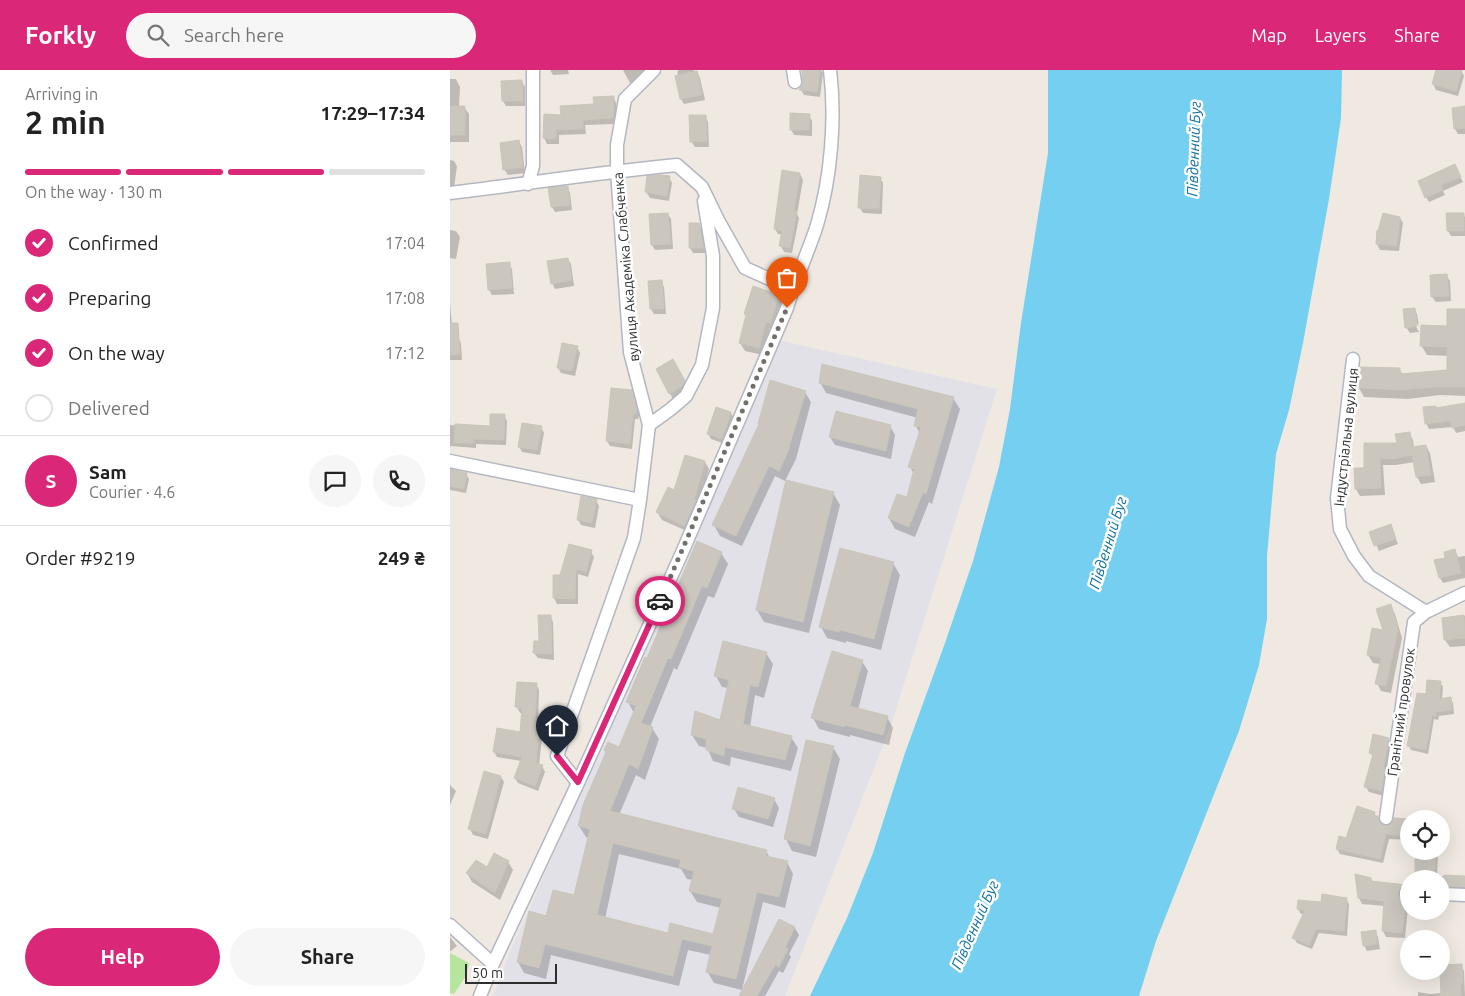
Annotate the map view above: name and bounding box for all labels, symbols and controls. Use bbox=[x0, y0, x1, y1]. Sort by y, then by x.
search box bbox=[126, 13, 476, 58]
icon: search bbox=[144, 21, 172, 49]
text: Forkly bbox=[25, 22, 96, 49]
text: Search here bbox=[184, 24, 284, 46]
text: Map bbox=[1251, 25, 1287, 45]
text: Layers bbox=[1315, 25, 1366, 45]
text: Share bbox=[1394, 25, 1440, 45]
text: Arriving in bbox=[25, 85, 98, 103]
water label: Південний Буг bbox=[1183, 101, 1204, 197]
text: 17:29–17:34 bbox=[320, 102, 425, 124]
text: 2 min bbox=[25, 104, 106, 140]
street label: вулиця Академіка Слабченка bbox=[610, 172, 642, 362]
text: On the way · 130 m bbox=[25, 183, 162, 201]
icon: check bbox=[25, 229, 53, 257]
text: Confirmed bbox=[68, 232, 159, 254]
text: 17:04 bbox=[385, 234, 425, 252]
pin bbox=[766, 257, 808, 308]
icon: bag bbox=[773, 264, 801, 292]
icon: check bbox=[25, 284, 53, 312]
text: Preparing bbox=[68, 287, 152, 309]
text: 17:08 bbox=[385, 289, 425, 307]
icon: check bbox=[25, 339, 53, 367]
text: On the way bbox=[68, 342, 165, 364]
text: 17:12 bbox=[385, 344, 425, 362]
street label: Індустріальна вулиця bbox=[1331, 367, 1361, 507]
text: Delivered bbox=[68, 397, 150, 419]
button: chat bbox=[309, 455, 361, 507]
button: phone bbox=[373, 455, 425, 507]
text: Sam bbox=[89, 461, 127, 483]
text: S bbox=[46, 470, 56, 492]
text: Courier · 4.6 bbox=[89, 483, 175, 501]
water label: Південний Буг bbox=[1085, 495, 1130, 591]
text: Order #9219 bbox=[25, 547, 135, 569]
text: 249 ₴ bbox=[378, 547, 425, 569]
courier bbox=[635, 576, 685, 626]
icon: car bbox=[646, 587, 674, 615]
street label: Гранітний провулок bbox=[1384, 647, 1418, 777]
pin bbox=[536, 705, 578, 756]
icon: home bbox=[543, 712, 571, 740]
map controls bbox=[1400, 810, 1450, 980]
button: locate bbox=[1400, 810, 1450, 860]
button: + bbox=[1400, 870, 1450, 920]
water label: Південний Буг bbox=[947, 878, 1002, 972]
button: Help bbox=[25, 928, 220, 986]
button: Share bbox=[230, 928, 425, 986]
button: − bbox=[1400, 930, 1450, 980]
scale bar bbox=[465, 961, 558, 984]
text: 50 m bbox=[472, 965, 503, 981]

